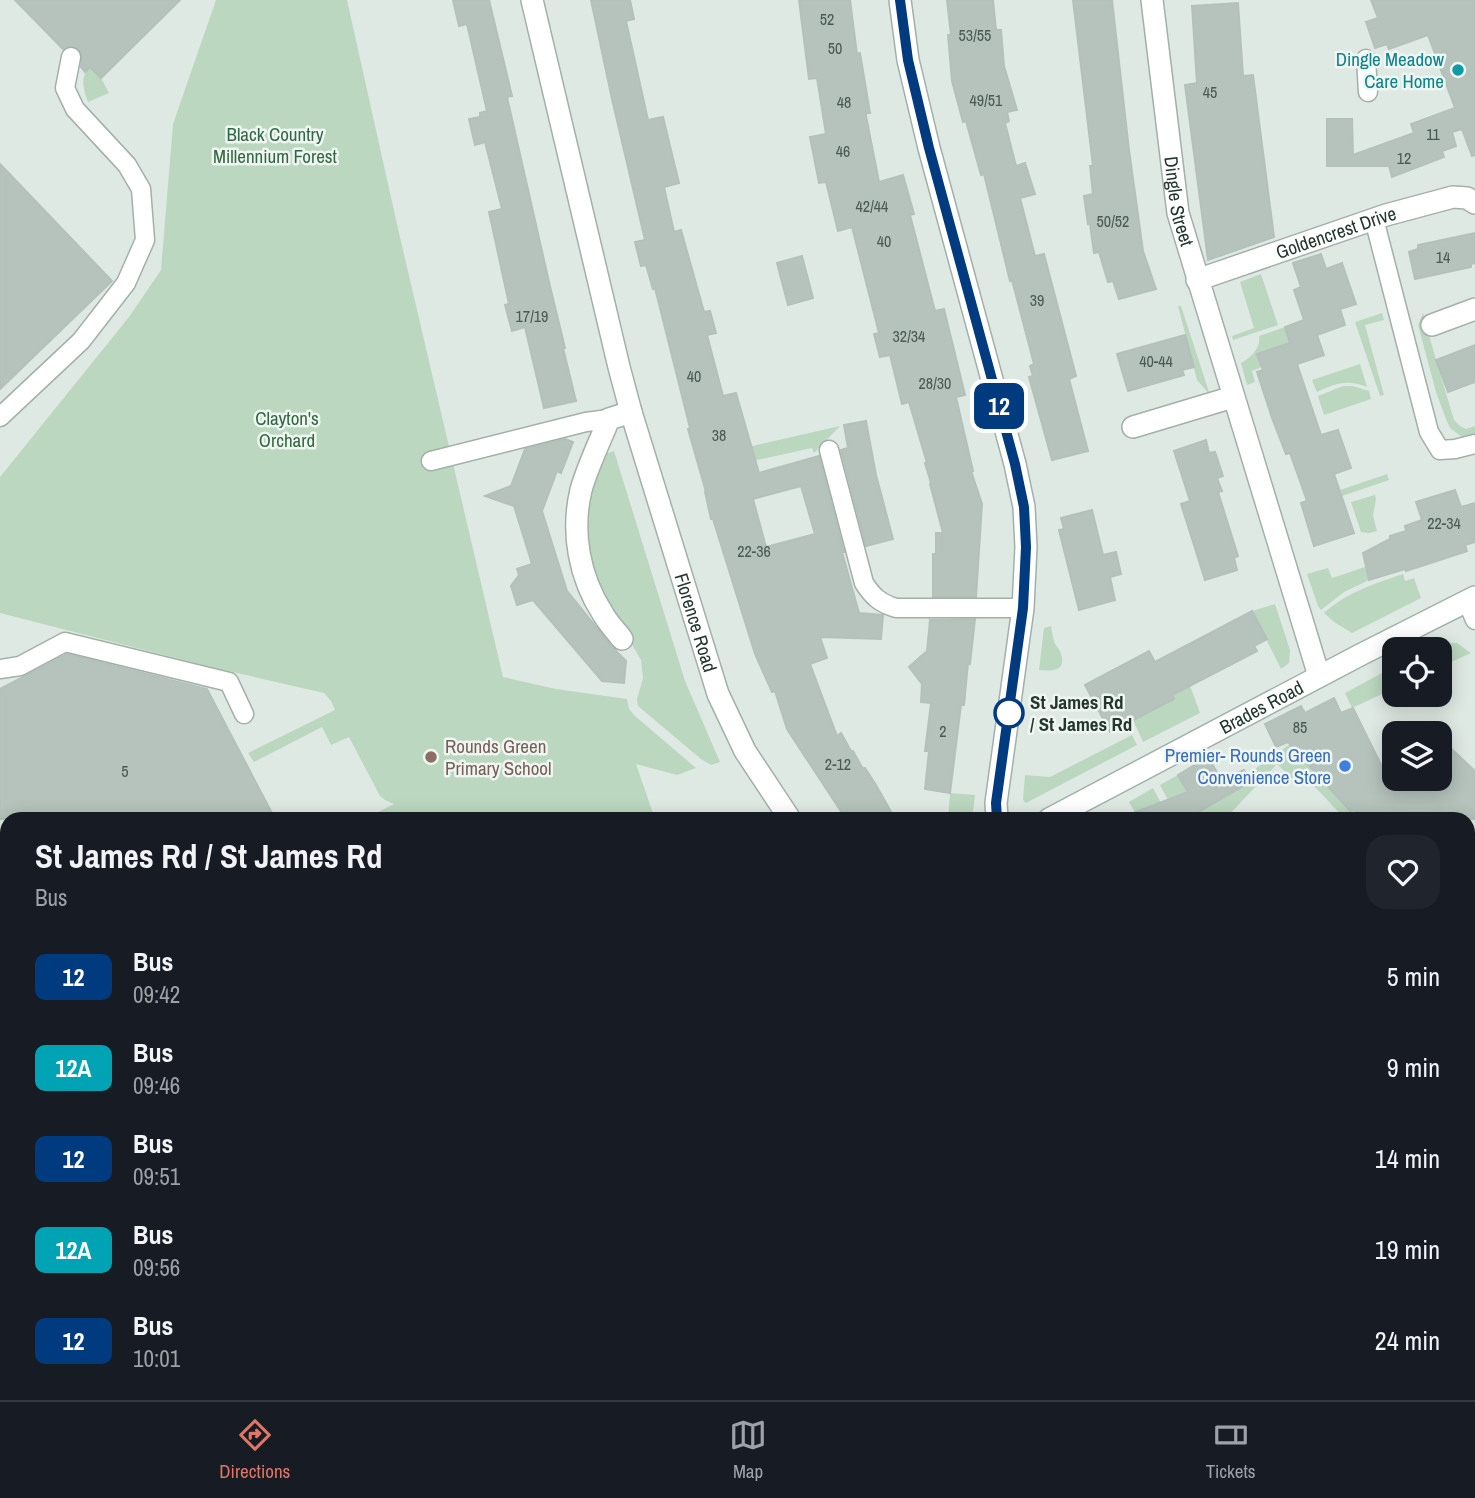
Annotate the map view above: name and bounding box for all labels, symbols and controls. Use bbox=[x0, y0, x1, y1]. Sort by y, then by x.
house number: 52 bbox=[820, 8, 834, 30]
house number: 53/55 bbox=[959, 24, 991, 46]
house number: 50 bbox=[828, 37, 842, 59]
place label: Dingle Meadow Care Home bbox=[1336, 46, 1445, 94]
marker: Dingle Meadow Care Home bbox=[1450, 62, 1466, 78]
house number: 45 bbox=[1203, 81, 1217, 103]
house number: 49/51 bbox=[970, 89, 1003, 111]
house number: 48 bbox=[837, 91, 851, 113]
park label: Black Country Millennium Forest bbox=[213, 121, 338, 169]
house number: 11 bbox=[1426, 123, 1441, 145]
house number: 46 bbox=[836, 140, 850, 162]
house number: 12 bbox=[1397, 147, 1411, 169]
street label: Dingle Street bbox=[1158, 155, 1201, 250]
house number: 42/44 bbox=[856, 195, 888, 217]
street label: Goldencrest Drive bbox=[1272, 200, 1399, 265]
house number: 50/52 bbox=[1097, 210, 1129, 232]
house number: 40 bbox=[877, 230, 891, 252]
house number: 14 bbox=[1436, 246, 1450, 268]
house number: 39 bbox=[1030, 289, 1044, 311]
house number: 17/19 bbox=[516, 305, 548, 327]
house number: 32/34 bbox=[893, 325, 925, 347]
house number: 40-44 bbox=[1139, 350, 1173, 372]
house number: 40 bbox=[687, 365, 701, 387]
house number: 28/30 bbox=[919, 372, 951, 394]
line badge: 12 bbox=[968, 383, 1030, 429]
text: 12 bbox=[988, 390, 1010, 422]
park label: Clayton's Orchard bbox=[255, 405, 319, 453]
house number: 38 bbox=[712, 424, 726, 446]
house number: 22-34 bbox=[1427, 512, 1461, 534]
house number: 22-36 bbox=[737, 540, 771, 562]
street label: Florence Road bbox=[668, 570, 723, 675]
map controls bbox=[1382, 637, 1452, 791]
button: locate bbox=[1382, 637, 1452, 707]
street label: Brades Road bbox=[1215, 674, 1308, 740]
place label: St James Rd / St James Rd bbox=[1030, 689, 1132, 737]
marker: St James Rd / St James Rd bbox=[994, 698, 1024, 728]
house number: 85 bbox=[1293, 716, 1307, 738]
house number: 2 bbox=[939, 720, 947, 742]
button: layers bbox=[1382, 721, 1452, 791]
place label: Rounds Green Primary School bbox=[445, 733, 552, 781]
place label: Premier- Rounds Green Convenience Store bbox=[1165, 742, 1331, 790]
marker: Rounds Green Primary School bbox=[423, 749, 439, 765]
house number: 2-12 bbox=[825, 753, 851, 775]
marker: Premier- Rounds Green Convenience Store bbox=[1337, 758, 1353, 774]
house number: 5 bbox=[121, 760, 129, 782]
text: St James Rd / St James Rd bbox=[35, 834, 382, 878]
button: heart bbox=[1366, 835, 1440, 909]
text: Bus bbox=[35, 882, 68, 913]
text: Bus bbox=[133, 944, 173, 979]
text: 5 min bbox=[1387, 959, 1440, 994]
text: 12 bbox=[63, 961, 84, 993]
text: 09:42 bbox=[133, 979, 180, 1010]
text: Bus bbox=[133, 1035, 173, 1070]
text: 9 min bbox=[1387, 1050, 1440, 1085]
text: 12A bbox=[55, 1052, 92, 1084]
text: 09:46 bbox=[133, 1070, 180, 1101]
text: Bus bbox=[133, 1126, 173, 1161]
text: 14 min bbox=[1375, 1141, 1440, 1176]
text: 12 bbox=[63, 1143, 84, 1175]
text: 09:51 bbox=[133, 1161, 180, 1192]
text: Bus bbox=[133, 1217, 173, 1252]
text: 19 min bbox=[1375, 1232, 1440, 1267]
text: 12A bbox=[55, 1234, 92, 1266]
text: 09:56 bbox=[133, 1252, 180, 1283]
text: Bus bbox=[133, 1308, 173, 1343]
text: 24 min bbox=[1375, 1323, 1440, 1358]
text: 12 bbox=[63, 1325, 84, 1357]
text: 10:01 bbox=[133, 1343, 180, 1374]
tab: Directions bbox=[219, 1416, 290, 1484]
tab: Map bbox=[729, 1416, 767, 1484]
tab: Tickets bbox=[1206, 1416, 1256, 1484]

